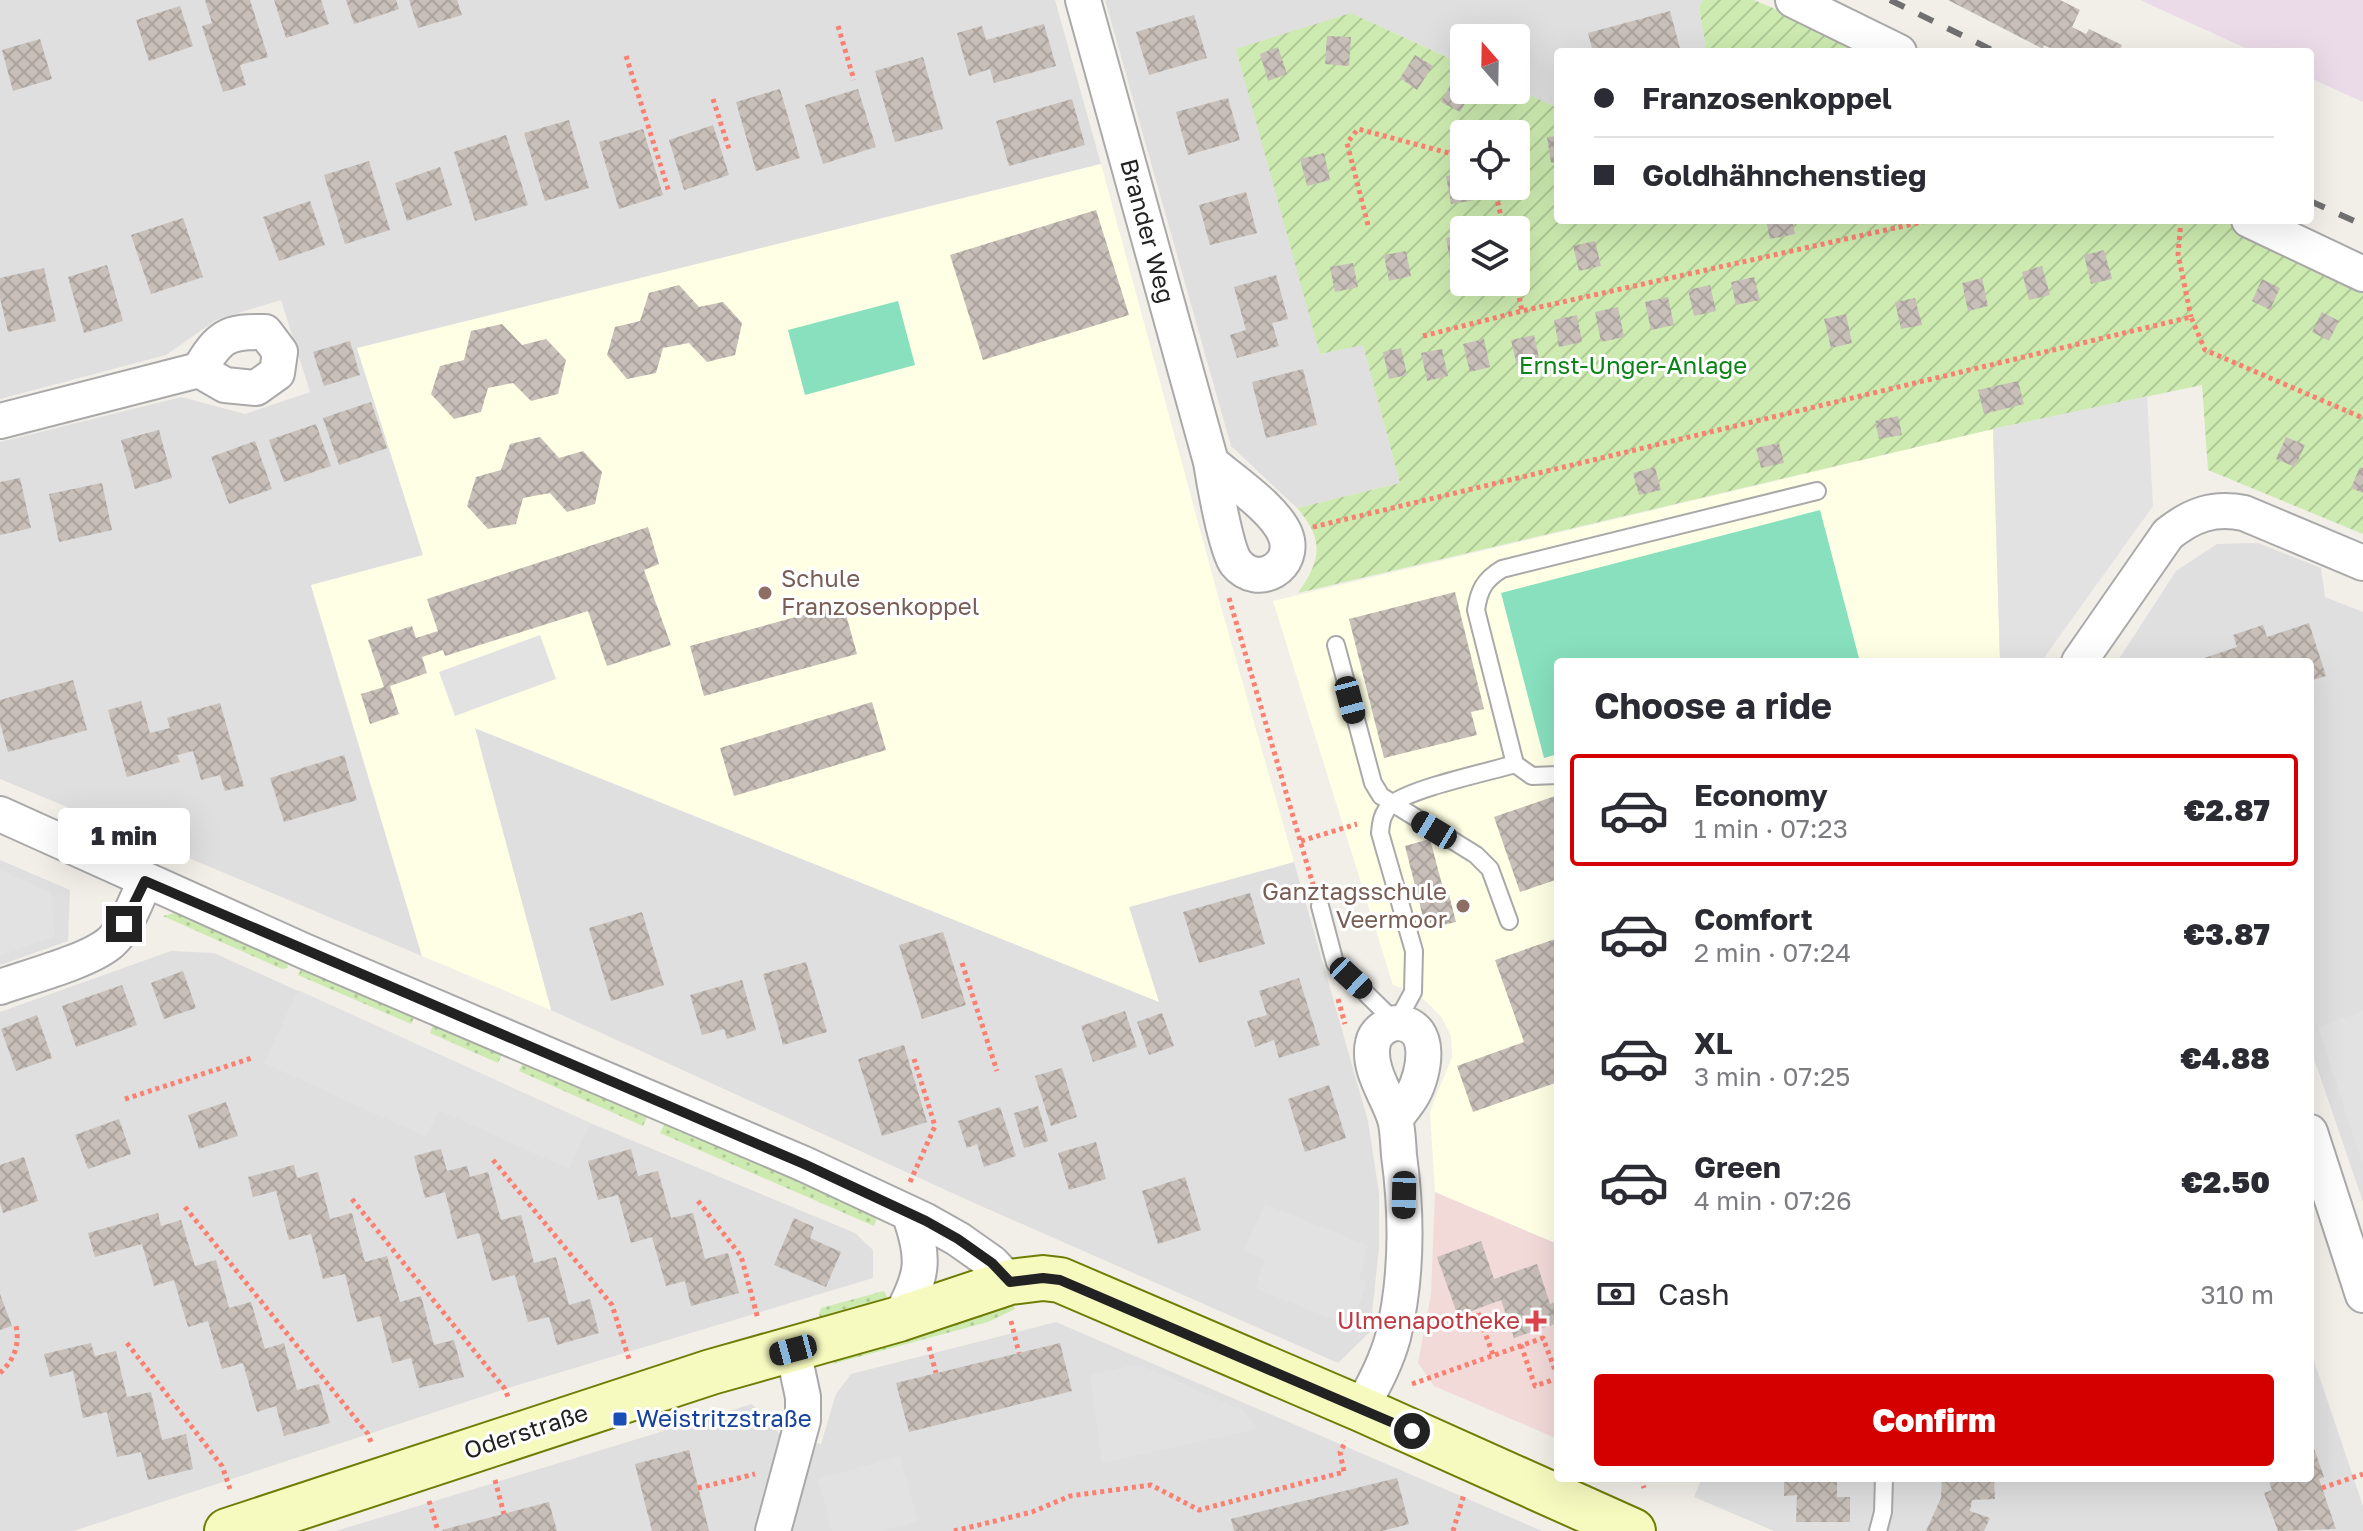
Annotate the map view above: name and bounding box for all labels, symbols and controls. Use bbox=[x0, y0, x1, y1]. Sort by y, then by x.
north arrow bbox=[1450, 24, 1530, 104]
map controls bbox=[1450, 24, 1530, 296]
text: Franzosenkoppel bbox=[1642, 80, 1892, 116]
button: locate bbox=[1450, 120, 1530, 200]
street label: Brander Weg bbox=[1115, 155, 1182, 306]
text: Goldhähnchenstieg bbox=[1642, 157, 1927, 193]
button: layers bbox=[1450, 216, 1530, 296]
park label: Ernst-Unger-Anlage bbox=[1519, 350, 1747, 379]
place label: Schule Franzosenkoppel bbox=[781, 563, 979, 620]
marker: Schule Franzosenkoppel bbox=[756, 584, 774, 602]
car bbox=[1332, 674, 1368, 726]
text: Choose a ride bbox=[1594, 684, 1832, 727]
icon: car bbox=[1598, 774, 1670, 846]
text: Economy bbox=[1694, 777, 1828, 813]
text: €2.87 bbox=[2184, 792, 2270, 828]
car bbox=[1407, 807, 1461, 853]
callout: 1 min bbox=[58, 808, 190, 864]
text: 1 min · 07:23 bbox=[1694, 813, 1848, 844]
text: 1 min bbox=[91, 820, 157, 851]
place label: Ganztagsschule Veermoor bbox=[1262, 876, 1447, 933]
marker: Ganztagsschule Veermoor bbox=[1454, 897, 1472, 915]
icon: car bbox=[1598, 898, 1670, 970]
text: Comfort bbox=[1694, 901, 1813, 937]
route end bbox=[106, 906, 142, 942]
text: €3.87 bbox=[2184, 916, 2270, 952]
text: 2 min · 07:24 bbox=[1694, 937, 1851, 968]
car bbox=[1325, 953, 1377, 1003]
icon: car bbox=[1598, 1022, 1670, 1094]
text: XL bbox=[1694, 1025, 1733, 1061]
text: €4.88 bbox=[2180, 1040, 2270, 1076]
text: 3 min · 07:25 bbox=[1694, 1061, 1850, 1092]
icon: car bbox=[1598, 1146, 1670, 1218]
text: Green bbox=[1694, 1149, 1781, 1185]
text: €2.50 bbox=[2181, 1164, 2270, 1200]
car bbox=[1392, 1171, 1416, 1219]
text: 4 min · 07:26 bbox=[1694, 1185, 1852, 1216]
icon: cash bbox=[1594, 1272, 1638, 1316]
text: Cash bbox=[1658, 1276, 1730, 1312]
text: 310 m bbox=[2201, 1279, 2274, 1310]
place label: Ulmenapotheke bbox=[1337, 1305, 1520, 1334]
marker: Ulmenapotheke bbox=[1527, 1312, 1545, 1330]
car bbox=[767, 1332, 819, 1368]
button: Confirm bbox=[1594, 1374, 2274, 1466]
street label: Oderstraße bbox=[460, 1397, 591, 1464]
place label: Weistritzstraße bbox=[636, 1403, 812, 1432]
marker: Weistritzstraße bbox=[611, 1410, 629, 1428]
route start bbox=[1394, 1413, 1430, 1449]

